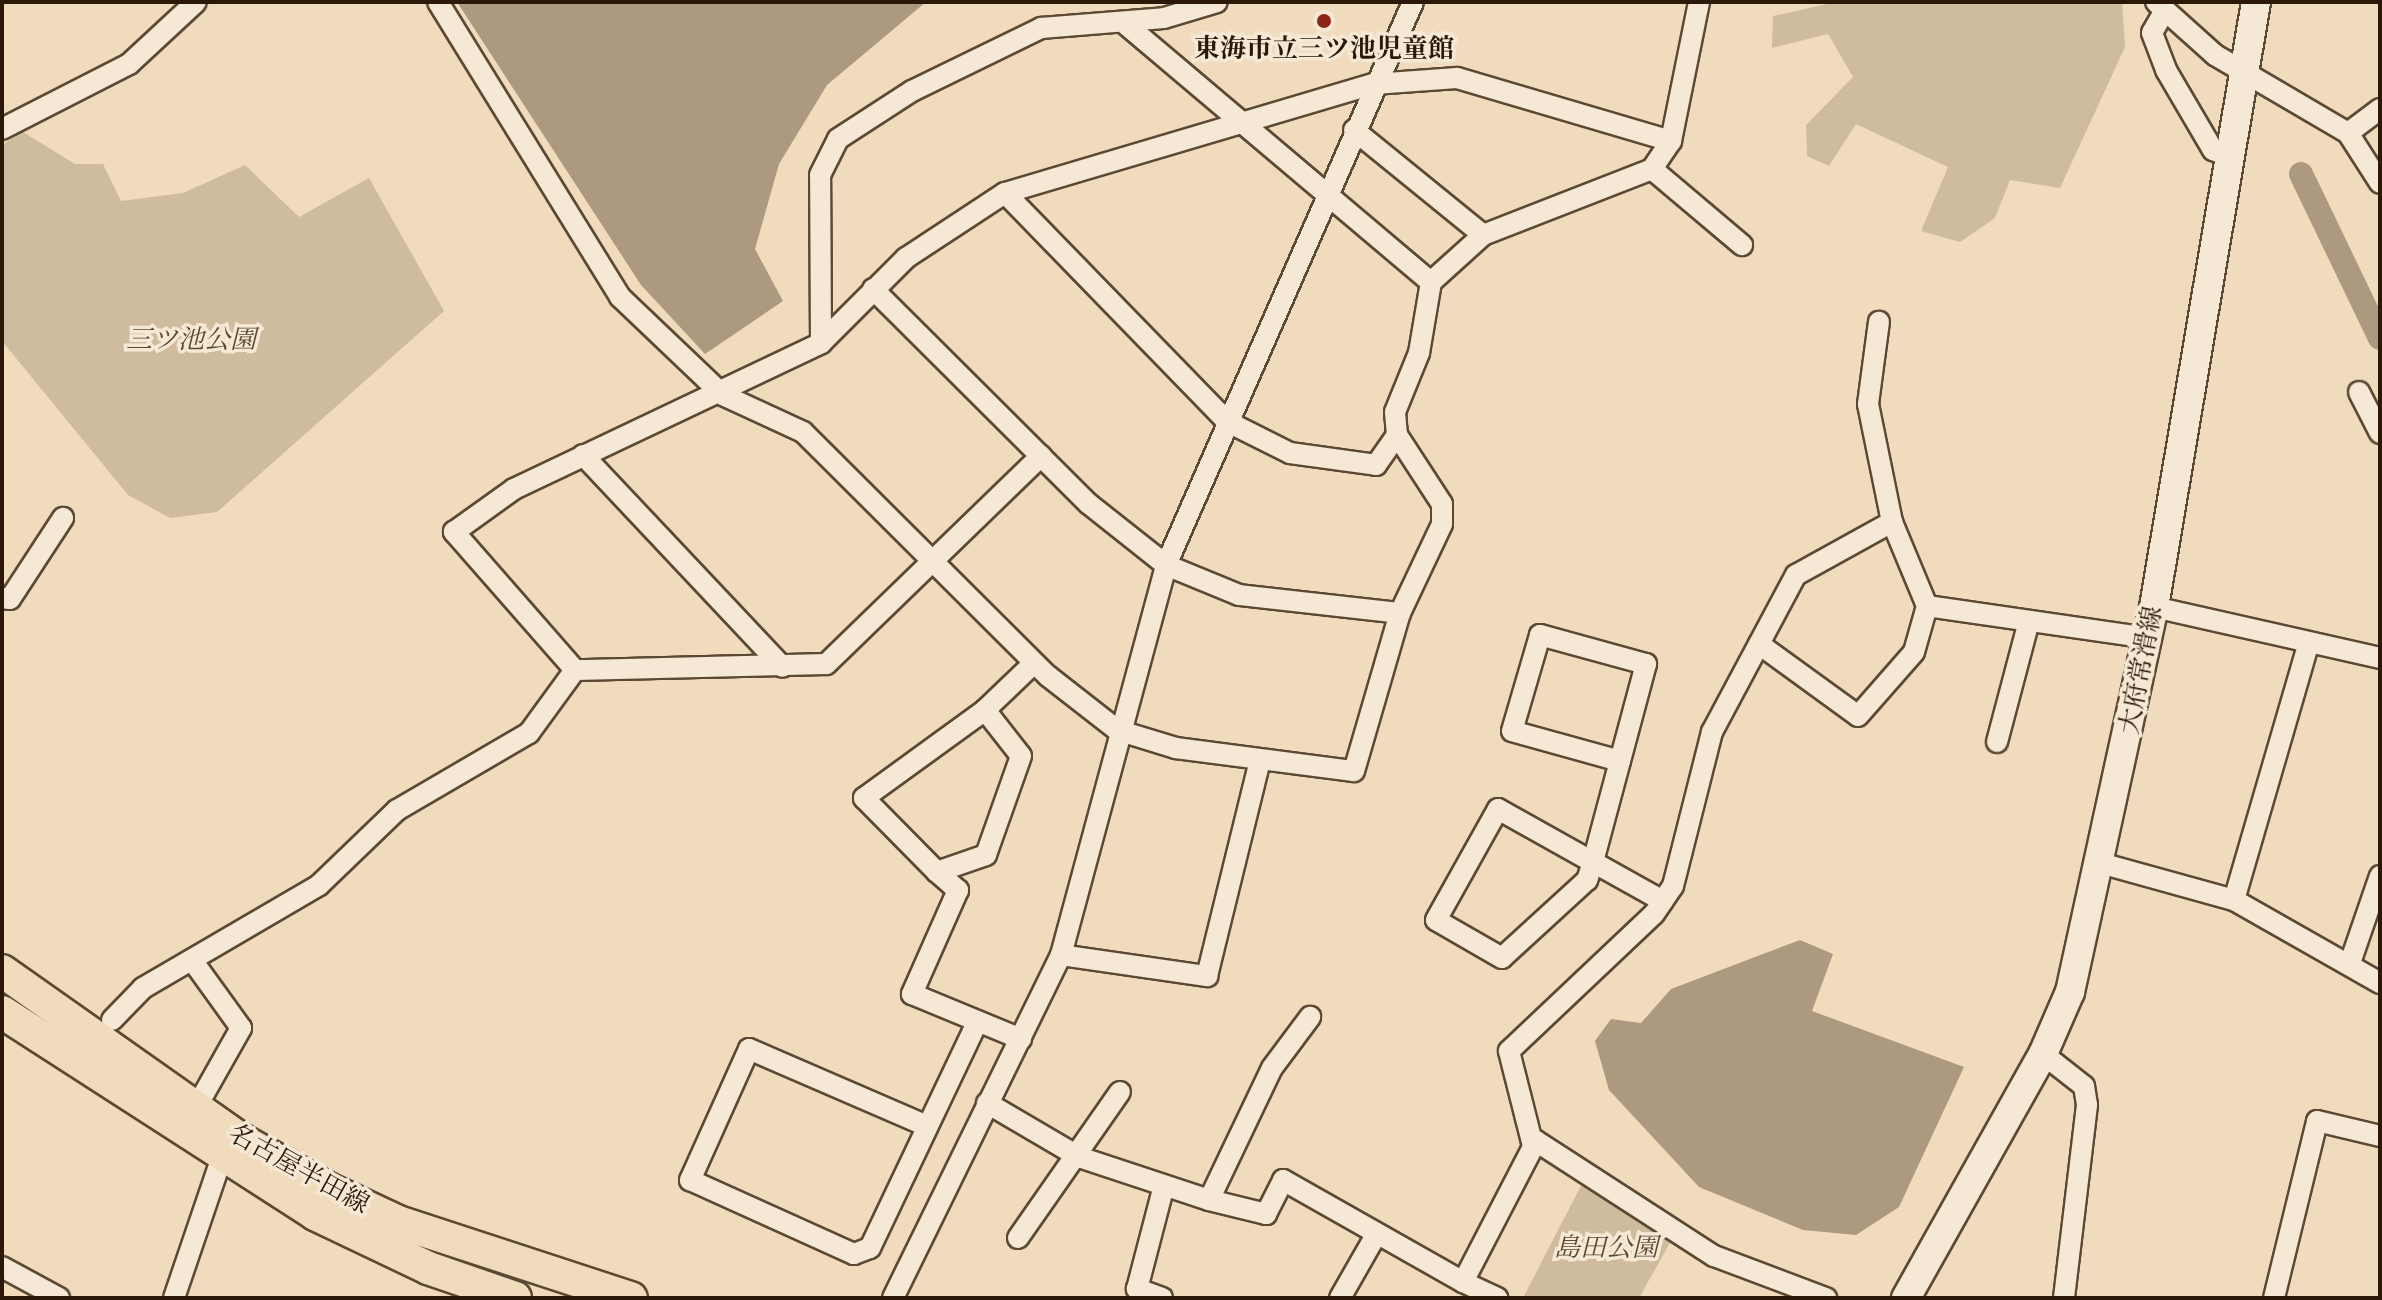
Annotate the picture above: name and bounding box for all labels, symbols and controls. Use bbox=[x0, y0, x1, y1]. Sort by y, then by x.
marker: 東海市立三ツ池児童館 bbox=[1315, 12, 1333, 30]
place label: 東海市立三ツ池児童館 bbox=[1194, 33, 1454, 65]
park label: 三ツ池公園 bbox=[126, 324, 256, 356]
street label: 大府常滑線 bbox=[2113, 603, 2169, 737]
street label: 名古屋半田線 bbox=[223, 1118, 375, 1220]
park label: 島田公園 bbox=[1554, 1232, 1658, 1264]

